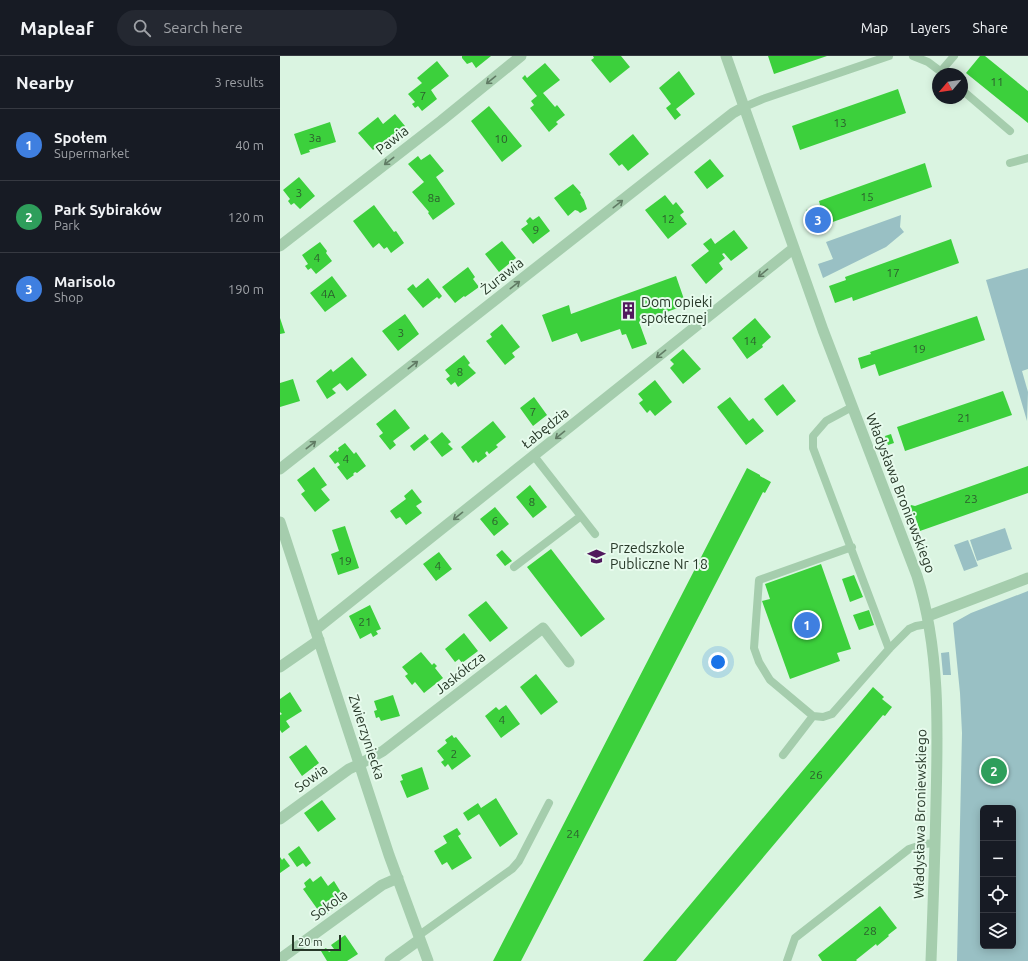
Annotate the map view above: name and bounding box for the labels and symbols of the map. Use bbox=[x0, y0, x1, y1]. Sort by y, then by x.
north arrow bbox=[932, 68, 968, 104]
house number: 11 bbox=[990, 75, 1004, 88]
one-way arrow bbox=[485, 76, 496, 85]
house number: 7 bbox=[420, 89, 426, 102]
house number: 13 bbox=[833, 116, 847, 129]
street label: Pawia bbox=[373, 122, 411, 158]
house number: 3a bbox=[309, 131, 321, 144]
house number: 10 bbox=[494, 132, 508, 145]
one-way arrow bbox=[383, 157, 394, 165]
house number: 3 bbox=[296, 186, 302, 199]
house number: 15 bbox=[860, 190, 874, 203]
house number: 8a bbox=[428, 191, 440, 204]
one-way arrow bbox=[612, 200, 623, 209]
pin: 3 bbox=[805, 205, 831, 235]
house number: 12 bbox=[661, 212, 675, 225]
house number: 9 bbox=[533, 223, 539, 236]
house number: 4 bbox=[314, 251, 321, 264]
street label: Żurawia bbox=[477, 254, 527, 298]
house number: 17 bbox=[886, 266, 900, 279]
one-way arrow bbox=[758, 268, 768, 277]
one-way arrow bbox=[510, 280, 521, 289]
house number: 4A bbox=[321, 287, 335, 300]
place label: Dom opieki społecznej bbox=[641, 294, 712, 326]
building icon: Dom opieki społecznej bbox=[618, 300, 638, 320]
house number: 3 bbox=[398, 326, 404, 339]
house number: 14 bbox=[743, 334, 757, 347]
house number: 19 bbox=[912, 342, 926, 355]
one-way arrow bbox=[656, 349, 667, 358]
one-way arrow bbox=[408, 360, 419, 369]
house number: 8 bbox=[457, 365, 464, 378]
street label: Łabędzia bbox=[518, 404, 572, 452]
house number: 7 bbox=[530, 405, 536, 418]
street label: Władysława Broniewskiego bbox=[863, 411, 939, 575]
house number: 21 bbox=[957, 411, 971, 424]
one-way arrow bbox=[554, 431, 565, 439]
one-way arrow bbox=[305, 441, 316, 449]
house number: 4 bbox=[343, 452, 350, 465]
house number: 23 bbox=[964, 492, 978, 505]
house number: 8 bbox=[529, 495, 536, 508]
one-way arrow bbox=[453, 512, 464, 520]
house number: 6 bbox=[492, 514, 499, 527]
place label: Przedszkole Publiczne Nr 18 bbox=[610, 540, 708, 572]
school or university icon: Przedszkole Publiczne Nr 18 bbox=[587, 546, 607, 566]
house number: 19 bbox=[338, 554, 352, 567]
house number: 4 bbox=[435, 559, 442, 572]
pin: 1 bbox=[794, 610, 820, 640]
house number: 21 bbox=[358, 615, 372, 628]
street label: Jaskółcza bbox=[432, 649, 488, 697]
your location bbox=[708, 652, 728, 672]
street label: Zwierzyniecka bbox=[346, 693, 388, 781]
house number: 4 bbox=[499, 713, 506, 726]
street label: Władysława Broniewskiego bbox=[911, 729, 929, 899]
house number: 2 bbox=[451, 747, 457, 760]
pin: 2 bbox=[981, 756, 1007, 786]
street label: Sowia bbox=[291, 761, 331, 795]
house number: 26 bbox=[809, 768, 823, 781]
house number: 24 bbox=[566, 827, 580, 840]
street label: Sokola bbox=[308, 886, 350, 924]
house number: 28 bbox=[863, 924, 877, 937]
scale bar bbox=[292, 933, 341, 952]

